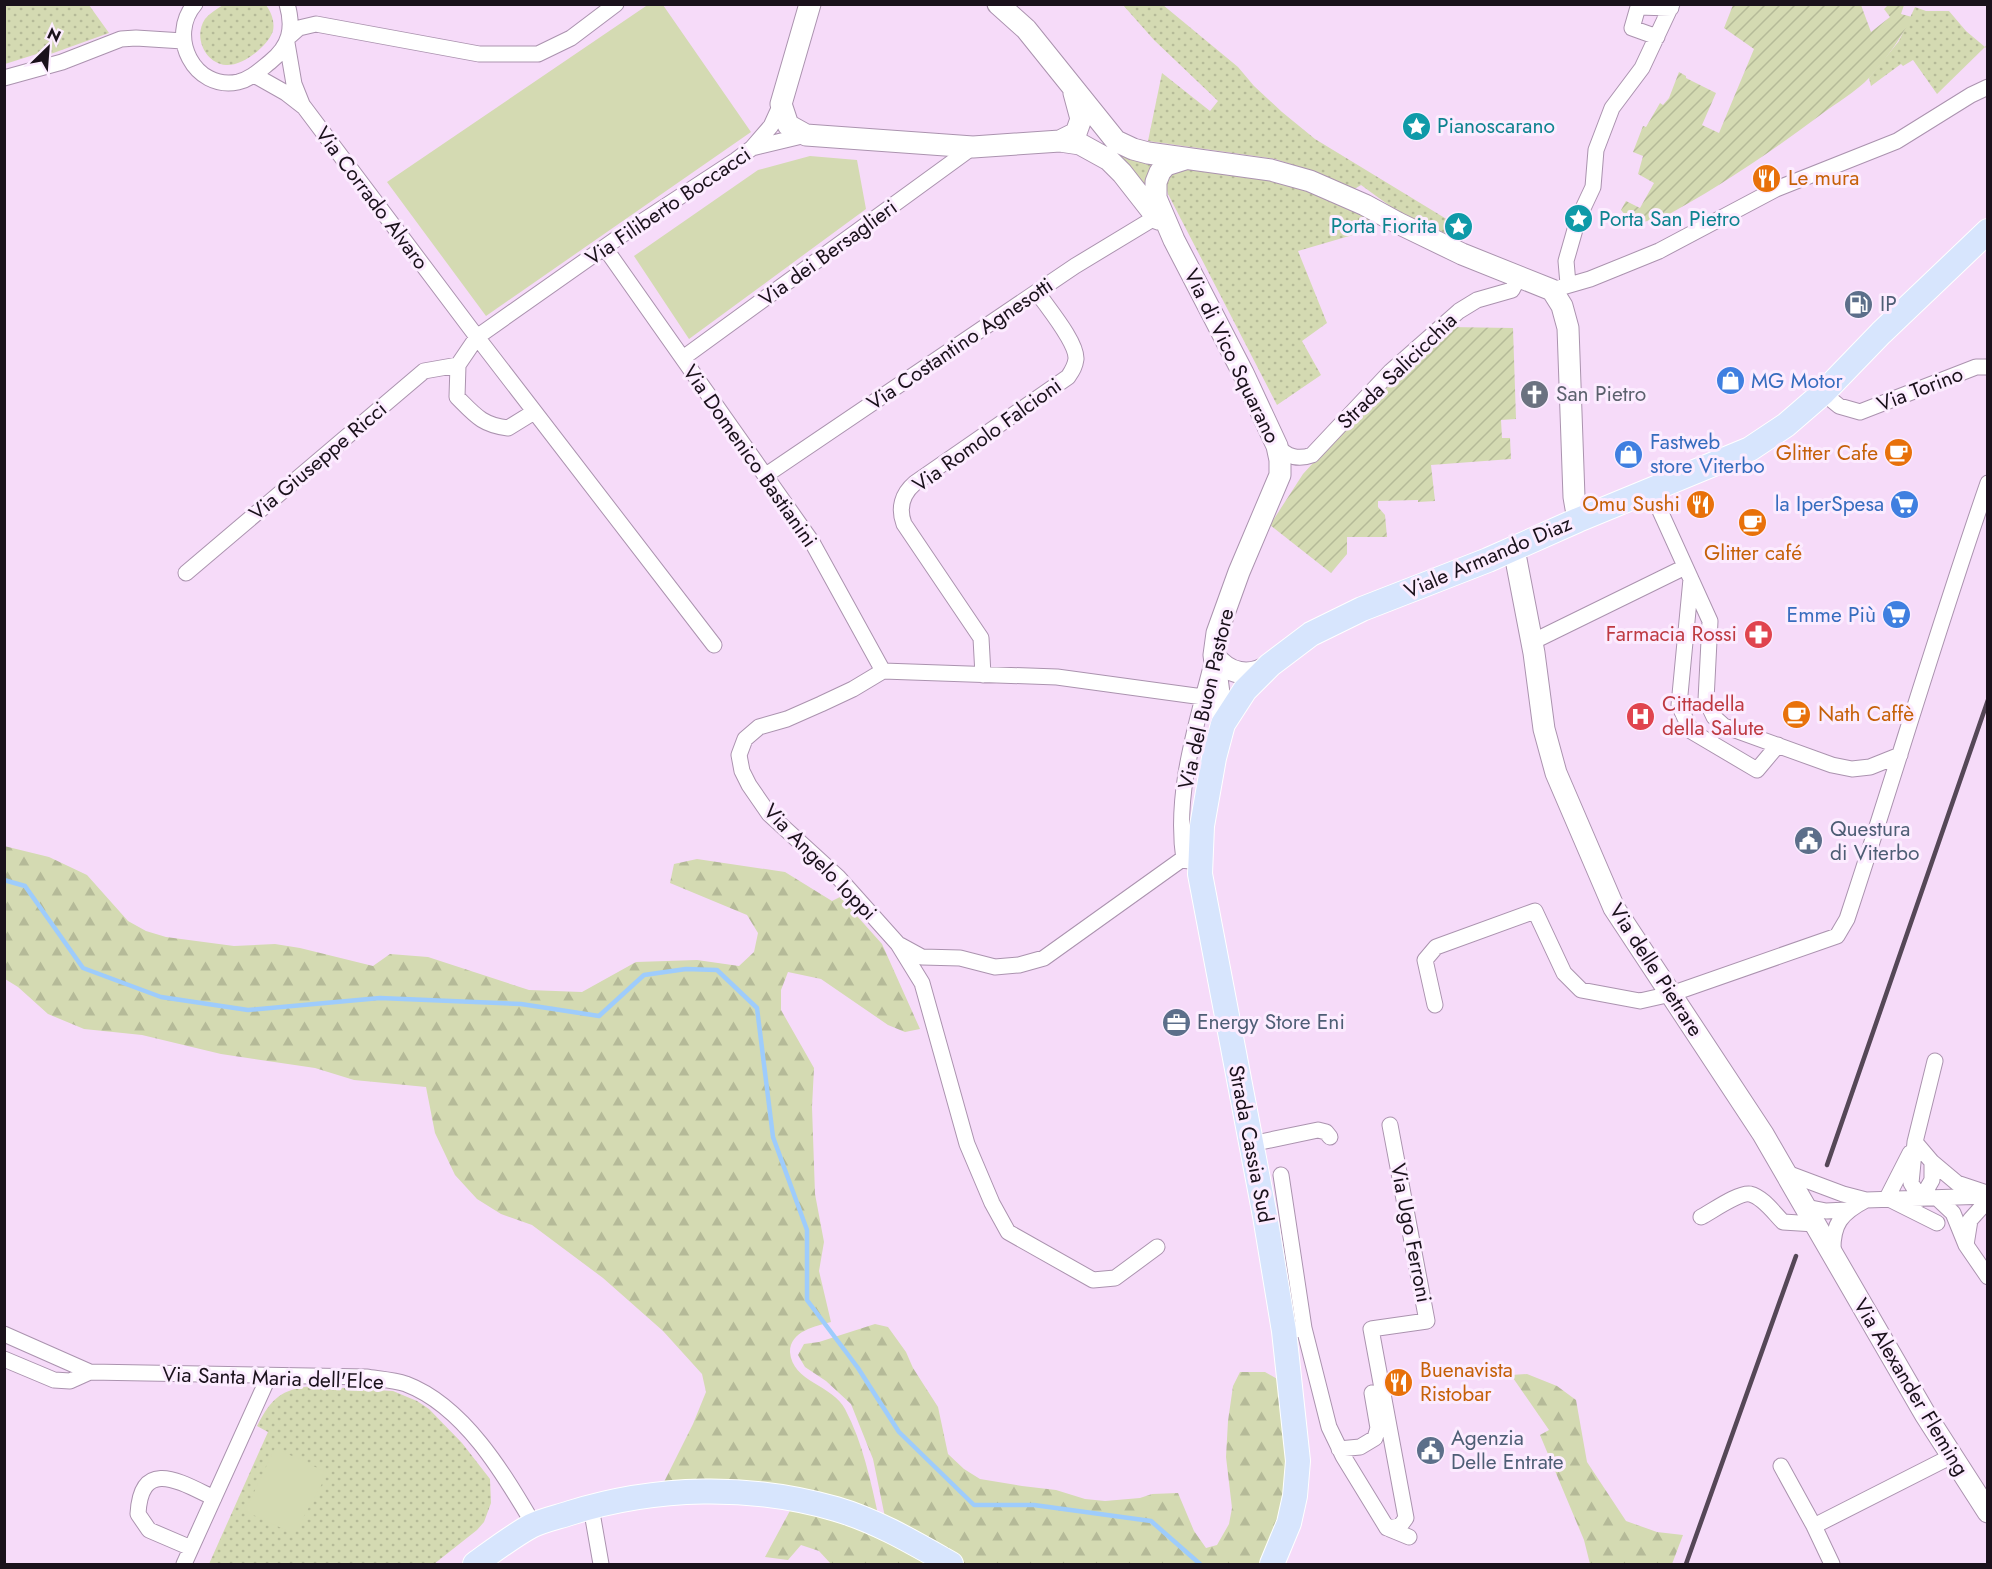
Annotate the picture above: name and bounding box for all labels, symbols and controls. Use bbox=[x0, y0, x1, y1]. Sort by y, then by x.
north arrow bbox=[18, 18, 78, 78]
text: N bbox=[44, 22, 65, 48]
place icon: Pianoscarano bbox=[1400, 110, 1432, 142]
place label: Pianoscarano bbox=[1437, 111, 1555, 141]
street label: Via Corrado Alvaro bbox=[308, 120, 436, 276]
street label: Via Filiberto Boccacci bbox=[579, 139, 757, 273]
restaurant icon: Le mura bbox=[1751, 162, 1783, 194]
place label: Le mura bbox=[1788, 163, 1859, 193]
street label: Via dei Bersaglieri bbox=[753, 193, 903, 313]
place icon: Porta San Pietro bbox=[1562, 203, 1594, 235]
place label: Porta San Pietro bbox=[1599, 204, 1740, 234]
place icon: Porta Fiorita bbox=[1442, 210, 1474, 242]
place label: Porta Fiorita bbox=[1331, 211, 1437, 241]
street label: Via di Vico Squarano bbox=[1177, 264, 1287, 448]
street label: Via Costantino Agnesotti bbox=[861, 270, 1059, 418]
fuel station icon: IP bbox=[1843, 288, 1875, 320]
place label: IP bbox=[1880, 289, 1897, 319]
street label: Strada Salicicchia bbox=[1330, 306, 1464, 436]
street label: Via Domenico Bastianini bbox=[676, 359, 824, 553]
street label: Via Torino bbox=[1873, 359, 1967, 419]
shop icon: MG Motor bbox=[1714, 365, 1746, 397]
place label: MG Motor bbox=[1751, 366, 1844, 396]
street label: Via Romolo Falcioni bbox=[906, 371, 1068, 499]
church icon: San Pietro bbox=[1519, 378, 1551, 410]
place label: San Pietro bbox=[1556, 379, 1646, 409]
street label: Via Giuseppe Ricci bbox=[243, 394, 393, 528]
place label: Fastweb store Viterbo bbox=[1650, 427, 1765, 481]
cafe icon: Glitter Cafe bbox=[1883, 437, 1915, 469]
shop icon: Fastweb store Viterbo bbox=[1613, 438, 1645, 470]
place label: Glitter Cafe bbox=[1776, 438, 1878, 468]
restaurant icon: Omu Sushi bbox=[1685, 488, 1717, 520]
supermarket icon: la IperSpesa bbox=[1889, 488, 1921, 520]
place label: Omu Sushi bbox=[1582, 489, 1680, 519]
place label: la IperSpesa bbox=[1775, 489, 1884, 519]
cafe icon: Glitter café bbox=[1737, 506, 1769, 538]
street label: Viale Armando Diaz bbox=[1400, 508, 1577, 606]
place label: Glitter café bbox=[1704, 538, 1802, 568]
supermarket icon: Emme Più bbox=[1881, 599, 1913, 631]
place label: Emme Più bbox=[1787, 600, 1876, 630]
street label: Via del Buon Pastore bbox=[1171, 605, 1241, 792]
pharmacy icon: Farmacia Rossi bbox=[1742, 618, 1774, 650]
place label: Farmacia Rossi bbox=[1606, 619, 1737, 649]
place label: Cittadella della Salute bbox=[1662, 689, 1764, 743]
cafe icon: Nath Caffè bbox=[1781, 698, 1813, 730]
place label: Nath Caffè bbox=[1818, 699, 1914, 729]
hospital icon: Cittadella della Salute bbox=[1625, 700, 1657, 732]
street label: Via Angelo Ioppi bbox=[756, 797, 884, 927]
place label: Questura di Viterbo bbox=[1830, 814, 1920, 868]
public building icon: Questura di Viterbo bbox=[1793, 825, 1825, 857]
street label: Via delle Pietrare bbox=[1602, 898, 1710, 1043]
office icon: Energy Store Eni bbox=[1160, 1006, 1192, 1038]
place label: Energy Store Eni bbox=[1197, 1007, 1345, 1037]
street label: Strada Cassia Sud bbox=[1221, 1063, 1281, 1225]
street label: Via Ugo Ferroni bbox=[1383, 1161, 1439, 1305]
street label: Via Alexander Fleming bbox=[1846, 1293, 1976, 1481]
place label: Buenavista Ristobar bbox=[1420, 1355, 1513, 1409]
street label: Via Santa Maria dell'Elce bbox=[162, 1359, 384, 1397]
restaurant icon: Buenavista Ristobar bbox=[1383, 1366, 1415, 1398]
place label: Agenzia Delle Entrate bbox=[1451, 1423, 1564, 1477]
public building icon: Agenzia Delle Entrate bbox=[1414, 1434, 1446, 1466]

